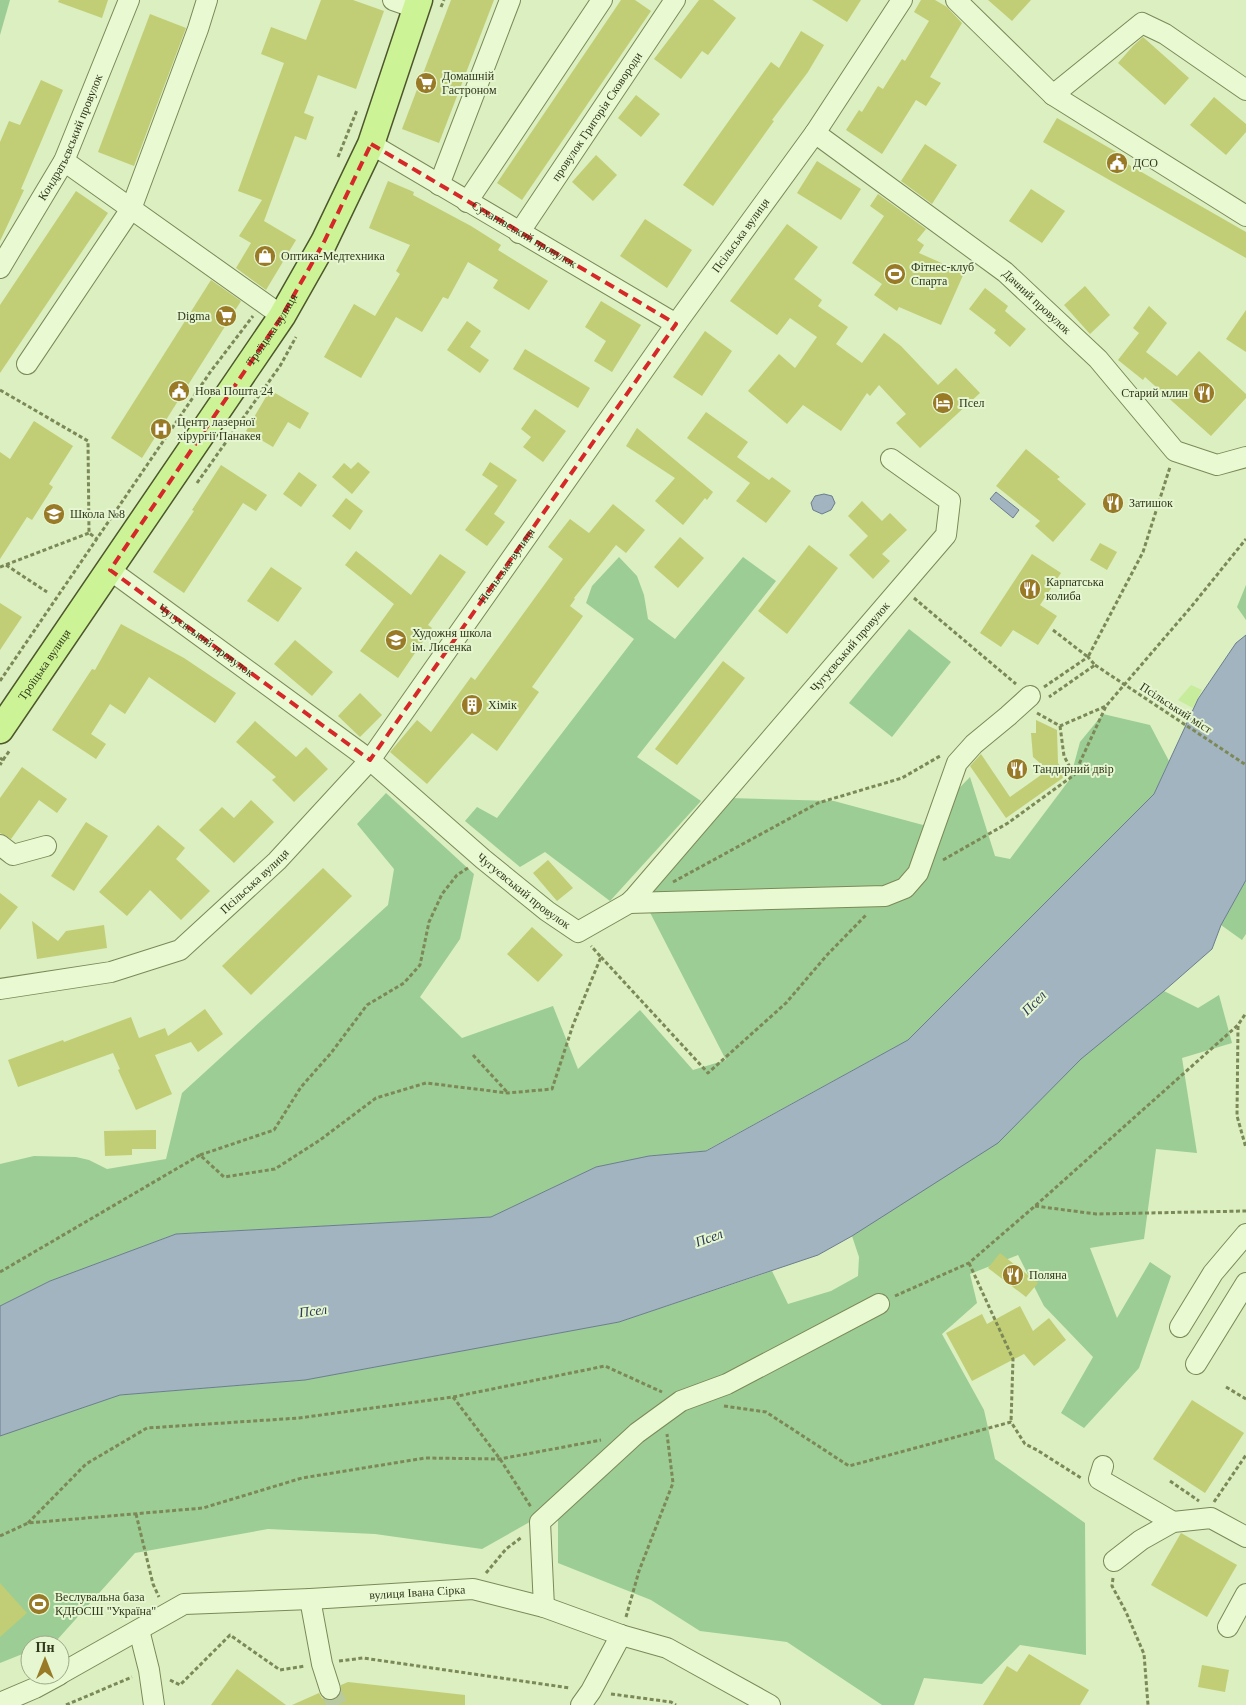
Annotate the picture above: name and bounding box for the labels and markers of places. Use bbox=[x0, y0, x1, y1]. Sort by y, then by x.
place label: Домашній Гастроном bbox=[442, 69, 497, 97]
supermarket icon: Домашній Гастроном bbox=[414, 71, 438, 95]
public building icon: ДСО bbox=[1105, 151, 1129, 175]
place label: ДСО bbox=[1133, 156, 1158, 170]
shop icon: Оптика-Медтехника bbox=[253, 244, 277, 268]
place label: Оптика-Медтехника bbox=[281, 249, 385, 263]
place label: Фітнес-клуб Спарта bbox=[911, 260, 974, 288]
sports icon: Фітнес-клуб Спарта bbox=[883, 262, 907, 286]
supermarket icon: Digma bbox=[214, 304, 238, 328]
place label: Digma bbox=[177, 309, 211, 323]
public building icon: Нова Пошта 24 bbox=[167, 379, 191, 403]
restaurant icon: Старий млин bbox=[1192, 381, 1216, 405]
place label: Нова Пошта 24 bbox=[195, 384, 273, 398]
place label: Старий млин bbox=[1121, 386, 1189, 400]
hotel icon: Псел bbox=[931, 391, 955, 415]
place label: Псел bbox=[959, 396, 984, 410]
place label: Центр лазерної хірургії Панакея bbox=[177, 415, 261, 443]
hospital icon: Центр лазерної хірургії Панакея bbox=[149, 417, 173, 441]
restaurant icon: Затишок bbox=[1101, 491, 1125, 515]
place label: Затишок bbox=[1129, 496, 1173, 510]
school or university icon: Школа №8 bbox=[42, 502, 66, 526]
place label: Школа №8 bbox=[70, 507, 125, 521]
place label: Карпатська колиба bbox=[1046, 575, 1104, 603]
restaurant icon: Карпатська колиба bbox=[1018, 577, 1042, 601]
place label: Художня школа ім. Лисенка bbox=[412, 626, 492, 654]
school or university icon: Художня школа ім. Лисенка bbox=[384, 628, 408, 652]
building icon: Хімік bbox=[460, 693, 484, 717]
place label: Хімік bbox=[488, 698, 517, 712]
restaurant icon: Тандирний двір bbox=[1005, 757, 1029, 781]
place label: Тандирний двір bbox=[1033, 762, 1114, 776]
restaurant icon: Поляна bbox=[1001, 1263, 1025, 1287]
place label: Поляна bbox=[1029, 1268, 1067, 1282]
place label: Веслувальна база КДЮСШ "Україна" bbox=[55, 1590, 156, 1618]
sports icon: Веслувальна база КДЮСШ "Україна" bbox=[27, 1592, 51, 1616]

